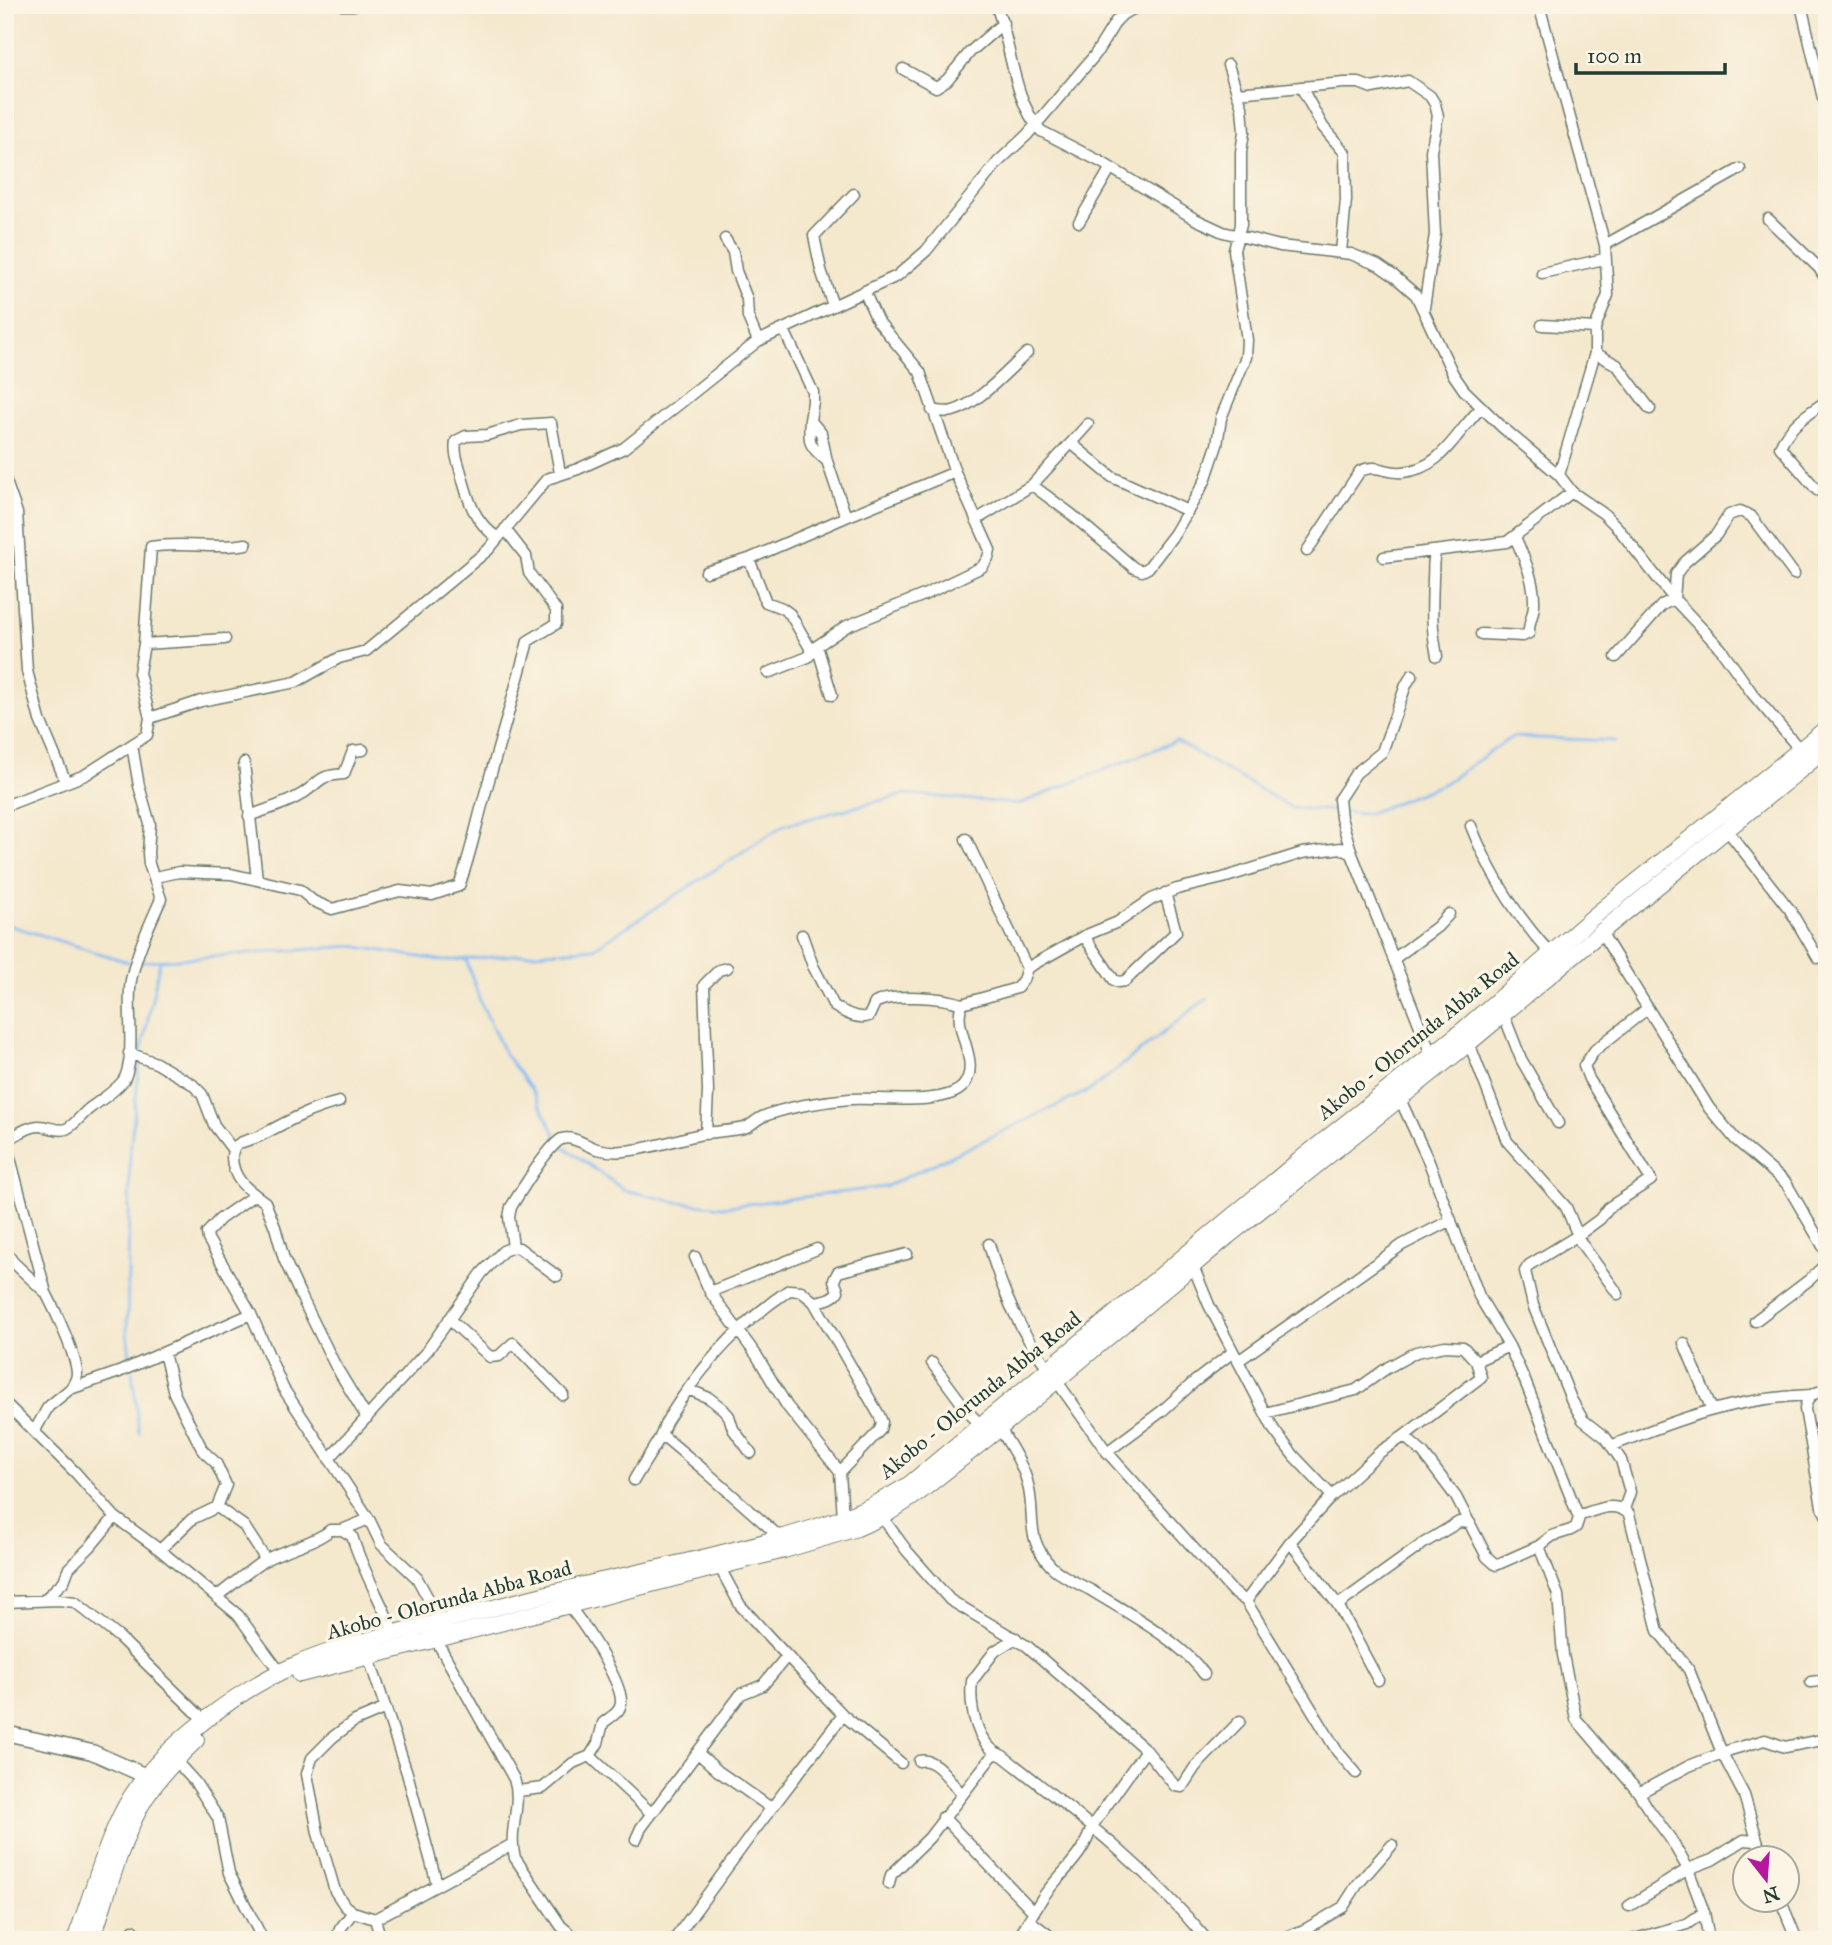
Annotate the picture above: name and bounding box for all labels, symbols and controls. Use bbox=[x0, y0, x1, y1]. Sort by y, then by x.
scale bar bbox=[1576, 32, 1725, 76]
text: 100 m bbox=[1587, 43, 1642, 69]
street label: Akobo - Olorunda Abba Road bbox=[1311, 946, 1525, 1126]
street label: Akobo - Olorunda Abba Road bbox=[873, 1305, 1087, 1485]
street label: Akobo - Olorunda Abba Road bbox=[323, 1555, 575, 1645]
north arrow bbox=[1730, 1843, 1800, 1913]
text: N bbox=[1760, 1881, 1782, 1908]

